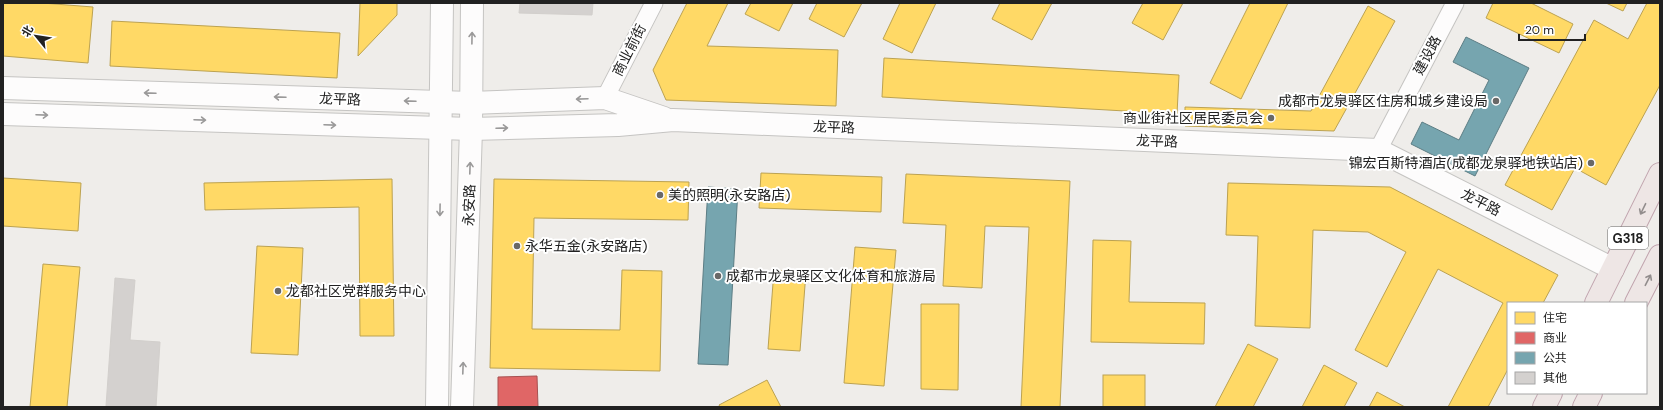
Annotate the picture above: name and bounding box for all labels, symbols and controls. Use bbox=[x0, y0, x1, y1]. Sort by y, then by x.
north arrow bbox=[16, 16, 56, 56]
scale bar bbox=[1519, 16, 1585, 42]
street label: 商业前街 bbox=[608, 21, 650, 79]
text: 20 m bbox=[1525, 22, 1554, 38]
text: 北 bbox=[19, 23, 36, 39]
one-way arrow bbox=[468, 32, 476, 45]
street label: 建设路 bbox=[1409, 32, 1445, 78]
one-way arrow bbox=[144, 89, 157, 96]
street label: 龙平路 bbox=[319, 89, 361, 109]
place label: 成都市龙泉驿区住房和城乡建设局 bbox=[1278, 92, 1488, 110]
one-way arrow bbox=[274, 93, 287, 100]
one-way arrow bbox=[576, 95, 589, 102]
marker: 成都市龙泉驿区住房和城乡建设局 bbox=[1491, 96, 1501, 106]
one-way arrow bbox=[404, 97, 417, 104]
place label: 商业街社区居民委员会 bbox=[1123, 109, 1263, 127]
one-way arrow bbox=[35, 111, 48, 119]
marker: 商业街社区居民委员会 bbox=[1266, 113, 1276, 123]
one-way arrow bbox=[193, 116, 206, 124]
street label: 龙平路 bbox=[813, 117, 855, 137]
one-way arrow bbox=[323, 121, 336, 128]
one-way arrow bbox=[495, 125, 508, 132]
street label: 龙平路 bbox=[1136, 131, 1178, 151]
place label: 锦宏百斯特酒店(成都龙泉驿地铁站店) bbox=[1349, 154, 1583, 172]
marker: 锦宏百斯特酒店(成都龙泉驿地铁站店) bbox=[1586, 158, 1596, 168]
one-way arrow bbox=[466, 162, 474, 175]
street label: 永安路 bbox=[459, 184, 479, 226]
street label: 龙平路 bbox=[1458, 184, 1504, 220]
place label: 美的照明(永安路店) bbox=[668, 186, 790, 204]
marker: 美的照明(永安路店) bbox=[655, 190, 665, 200]
one-way arrow bbox=[1639, 202, 1646, 214]
one-way arrow bbox=[436, 203, 444, 216]
road number: G318 bbox=[1608, 227, 1648, 249]
place label: 永华五金(永安路店) bbox=[525, 237, 647, 255]
marker: 永华五金(永安路店) bbox=[512, 241, 522, 251]
place label: 成都市龙泉驿区文化体育和旅游局 bbox=[726, 267, 936, 285]
marker: 成都市龙泉驿区文化体育和旅游局 bbox=[713, 271, 723, 281]
one-way arrow bbox=[1645, 274, 1652, 286]
place label: 龙都社区党群服务中心 bbox=[286, 282, 426, 300]
marker: 龙都社区党群服务中心 bbox=[273, 286, 283, 296]
legend bbox=[1507, 302, 1647, 394]
text: 住宅 bbox=[1543, 310, 1567, 326]
text: 商业 bbox=[1543, 330, 1567, 346]
text: 公共 bbox=[1543, 350, 1567, 366]
one-way arrow bbox=[459, 362, 467, 375]
text: 其他 bbox=[1543, 370, 1567, 386]

